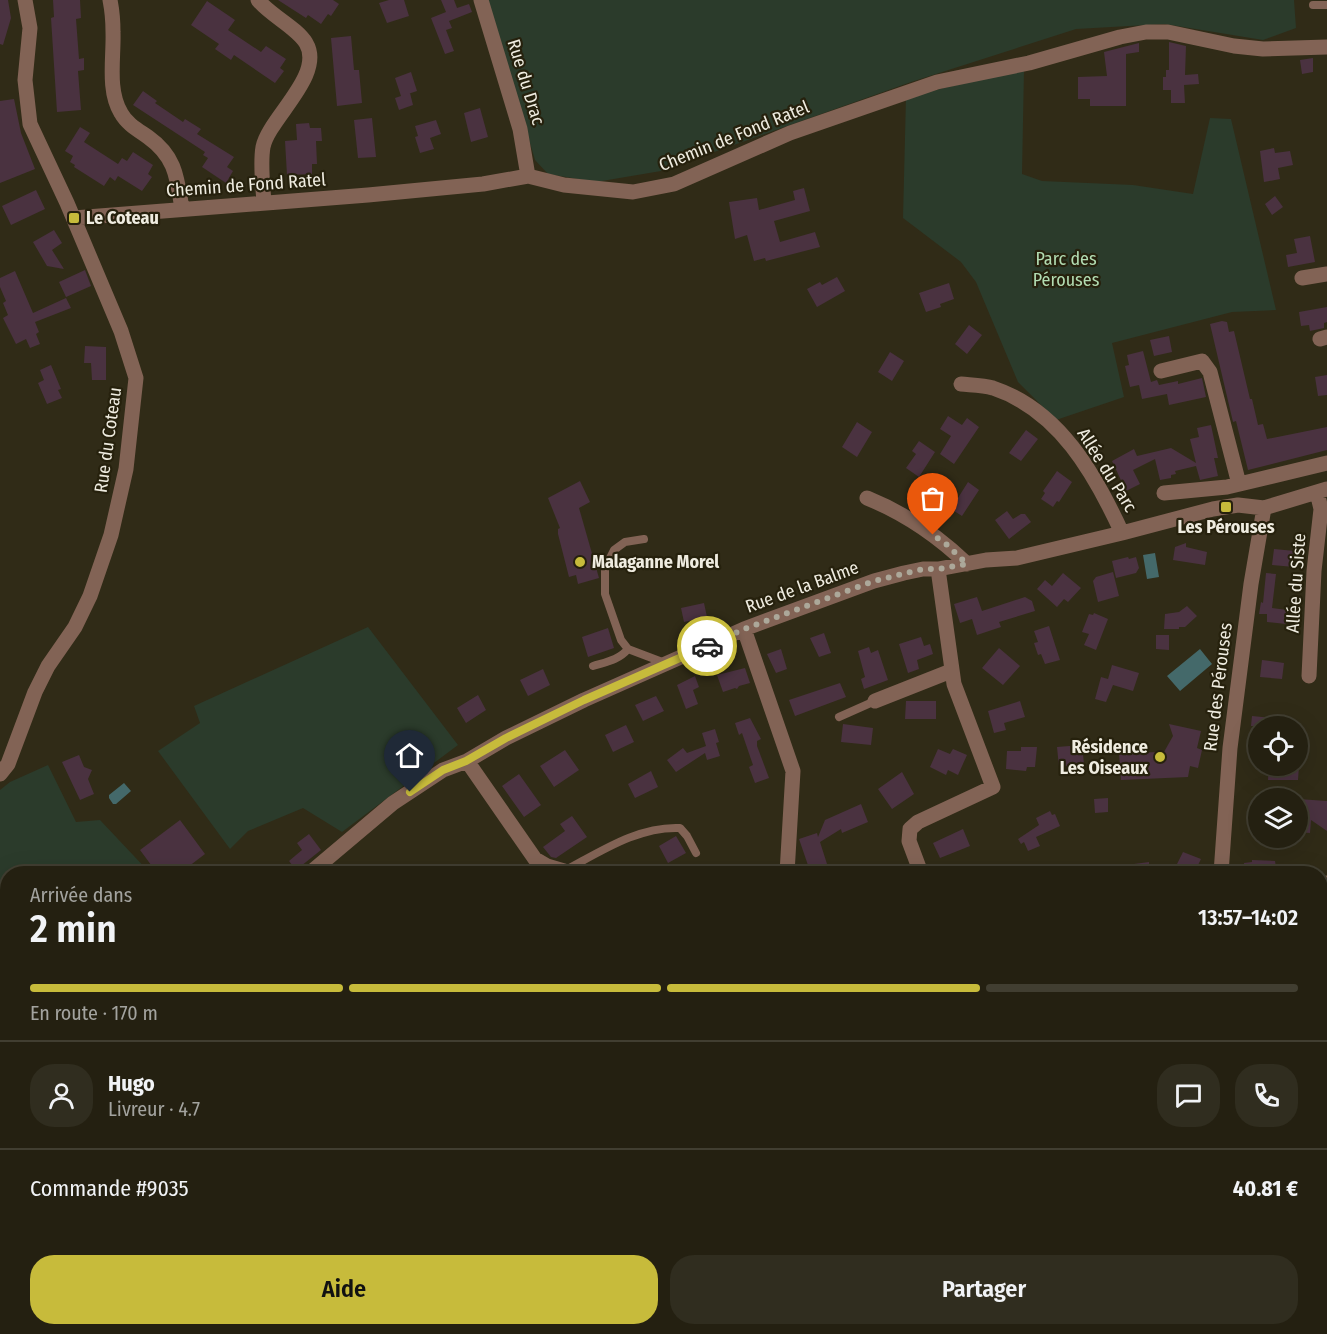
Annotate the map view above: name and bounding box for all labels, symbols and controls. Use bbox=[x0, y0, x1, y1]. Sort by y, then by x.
street label: Rue du Drac bbox=[503, 37, 550, 128]
street label: Chemin de Fond Ratel bbox=[656, 96, 813, 176]
street label: Chemin de Fond Ratel bbox=[165, 168, 327, 202]
place label: Le Coteau bbox=[86, 207, 159, 229]
marker: Le Coteau bbox=[67, 211, 81, 225]
park label: Parc des Pérouses bbox=[1033, 248, 1100, 291]
street label: Rue du Coteau bbox=[90, 386, 126, 494]
street label: Allée du Parc bbox=[1073, 424, 1142, 516]
pin bbox=[907, 473, 958, 535]
icon: bag bbox=[916, 482, 949, 515]
marker: Les Pérouses bbox=[1219, 500, 1233, 514]
place label: Les Pérouses bbox=[1177, 516, 1275, 538]
street label: Allée du Siste bbox=[1282, 532, 1310, 634]
place label: Malaganne Morel bbox=[592, 551, 719, 573]
marker: Malaganne Morel bbox=[573, 555, 587, 569]
street label: Rue de la Balme bbox=[742, 556, 862, 618]
courier bbox=[677, 616, 737, 676]
street label: Rue des Pérouses bbox=[1199, 621, 1237, 753]
icon: car bbox=[691, 630, 724, 663]
map controls bbox=[1248, 716, 1308, 848]
button: locate bbox=[1248, 716, 1308, 776]
pin bbox=[384, 730, 435, 792]
place label: Résidence Les Oiseaux bbox=[1060, 736, 1149, 779]
icon: home bbox=[393, 739, 426, 772]
marker: Résidence Les Oiseaux bbox=[1153, 750, 1167, 764]
button: layers bbox=[1248, 788, 1308, 848]
text: Arrivée dans bbox=[30, 883, 132, 907]
text: 13:57–14:02 bbox=[1198, 904, 1298, 931]
text: 2 min bbox=[30, 906, 117, 952]
text: En route · 170 m bbox=[30, 1001, 158, 1025]
button: person bbox=[30, 1064, 93, 1127]
button: chat bbox=[1157, 1064, 1220, 1127]
button: phone bbox=[1235, 1064, 1298, 1127]
text: Hugo bbox=[108, 1070, 155, 1097]
text: Livreur · 4.7 bbox=[108, 1097, 200, 1121]
text: Commande #9035 bbox=[30, 1175, 189, 1202]
text: 40.81 € bbox=[1233, 1175, 1298, 1202]
button: Aide bbox=[30, 1255, 658, 1324]
button: Partager bbox=[670, 1255, 1298, 1324]

